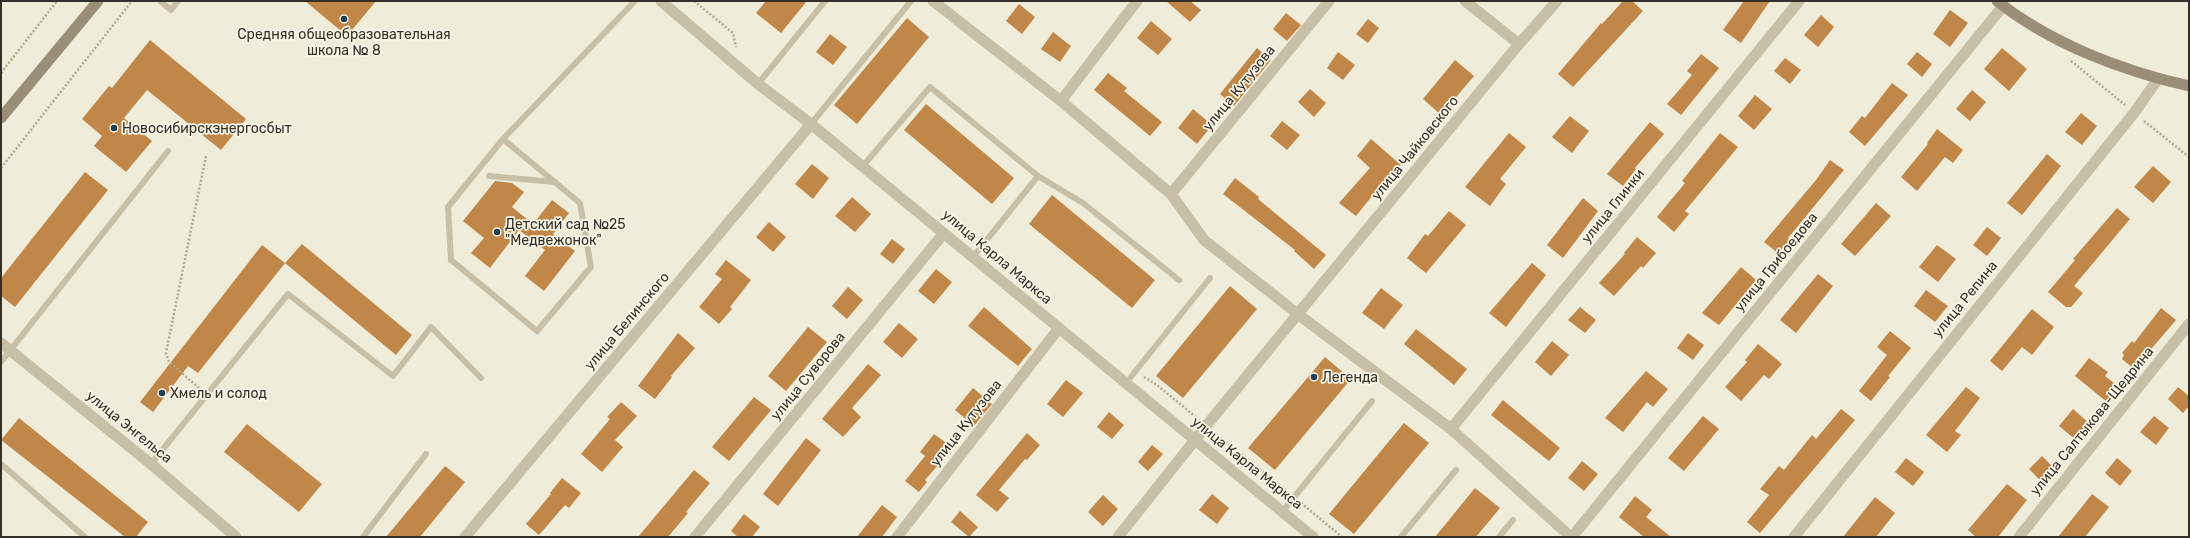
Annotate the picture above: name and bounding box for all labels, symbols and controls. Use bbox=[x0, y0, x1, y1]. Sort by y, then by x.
marker: Средняя общеобразовательная школа № 8 bbox=[339, 14, 349, 24]
place label: Средняя общеобразовательная школа № 8 bbox=[237, 26, 451, 59]
street label: улица Кутузова bbox=[1199, 42, 1279, 134]
street label: улица Чайковского bbox=[1368, 93, 1462, 203]
place label: Новосибирскэнергосбыт bbox=[122, 120, 292, 137]
marker: Новосибирскэнергосбыт bbox=[109, 123, 119, 133]
street label: улица Глинки bbox=[1578, 165, 1648, 247]
street label: улица Карла Маркса bbox=[939, 206, 1055, 308]
street label: улица Грибоедова bbox=[1731, 209, 1821, 315]
place label: Детский сад №25 "Медвежонок" bbox=[505, 216, 626, 249]
marker: Детский сад №25 "Медвежонок" bbox=[492, 227, 502, 237]
street label: улица Репина bbox=[1929, 257, 2001, 341]
street label: улица Белинского bbox=[581, 269, 673, 373]
street label: улица Суворова bbox=[767, 328, 849, 424]
street label: улица Салтыкова-Щедрина bbox=[2027, 343, 2157, 499]
place label: Легенда bbox=[1322, 369, 1378, 386]
marker: Легенда bbox=[1309, 372, 1319, 382]
street label: улица Кутузова bbox=[927, 376, 1005, 470]
place label: Хмель и солод bbox=[170, 385, 267, 402]
street label: улица Энгельса bbox=[83, 387, 175, 467]
marker: Хмель и солод bbox=[157, 388, 167, 398]
street label: улица Карла Маркса bbox=[1188, 413, 1306, 513]

